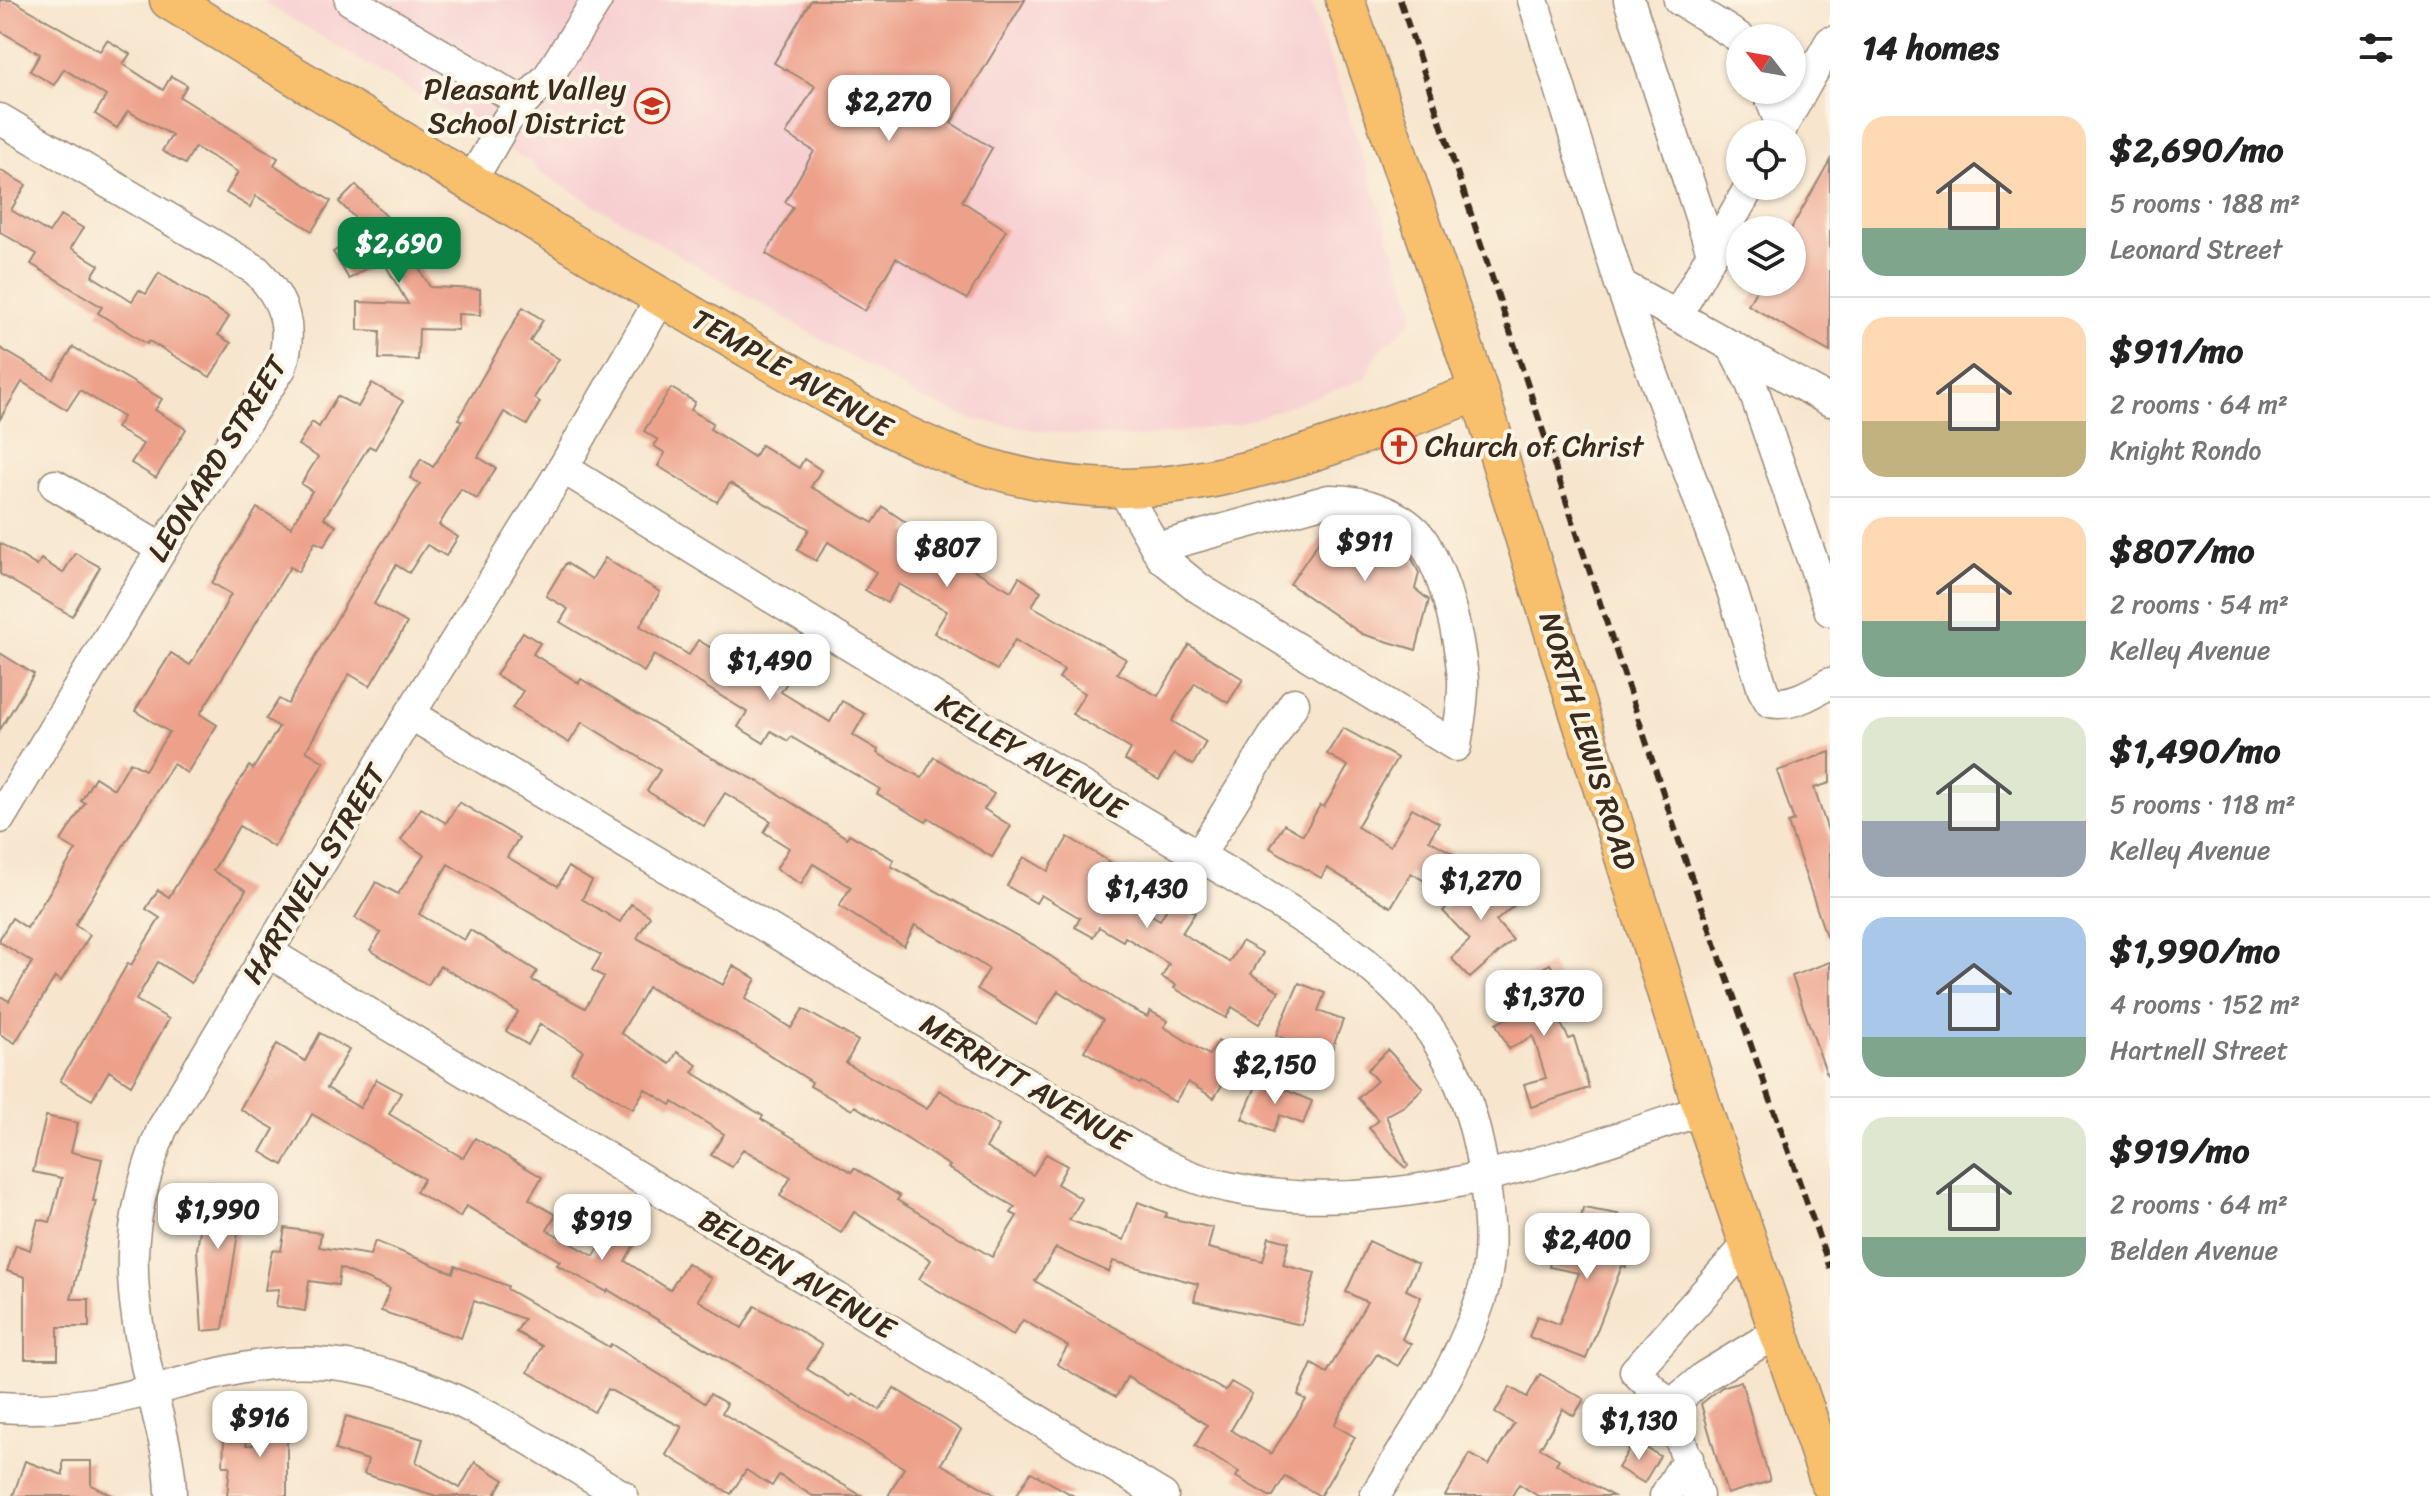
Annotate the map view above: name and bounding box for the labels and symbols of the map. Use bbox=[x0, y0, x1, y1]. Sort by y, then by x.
north arrow bbox=[1726, 24, 1806, 104]
place label: Pleasant Valley School District bbox=[424, 62, 626, 150]
pin: $2,270 bbox=[824, 75, 954, 143]
school or university icon: Pleasant Valley School District bbox=[633, 87, 671, 125]
pin: $2,690 bbox=[334, 217, 464, 285]
street label: TEMPLE AVENUE bbox=[681, 293, 905, 454]
street label: LEONARD STREET bbox=[132, 343, 303, 573]
place label: Church of Christ bbox=[1425, 419, 1645, 473]
church icon: Church of Christ bbox=[1380, 427, 1418, 465]
pin: $911 bbox=[1318, 515, 1412, 583]
pin: $807 bbox=[900, 521, 994, 589]
street label: NORTH LEWIS ROAD bbox=[1523, 605, 1653, 877]
pin: $1,490 bbox=[705, 634, 835, 702]
street label: KELLEY AVENUE bbox=[925, 677, 1139, 836]
street label: HARTNELL STREET bbox=[227, 751, 403, 995]
pin: $1,270 bbox=[1416, 854, 1546, 922]
pin: $1,430 bbox=[1082, 862, 1212, 930]
pin: $1,370 bbox=[1479, 970, 1609, 1038]
street label: MERRITT AVENUE bbox=[909, 998, 1143, 1168]
pin: $2,150 bbox=[1210, 1038, 1340, 1106]
pin: $1,990 bbox=[153, 1183, 283, 1251]
pin: $919 bbox=[555, 1194, 649, 1262]
street label: BELDEN AVENUE bbox=[688, 1194, 908, 1356]
pin: $2,400 bbox=[1522, 1213, 1652, 1281]
pin: $916 bbox=[213, 1391, 307, 1459]
pin: $1,130 bbox=[1574, 1394, 1704, 1462]

